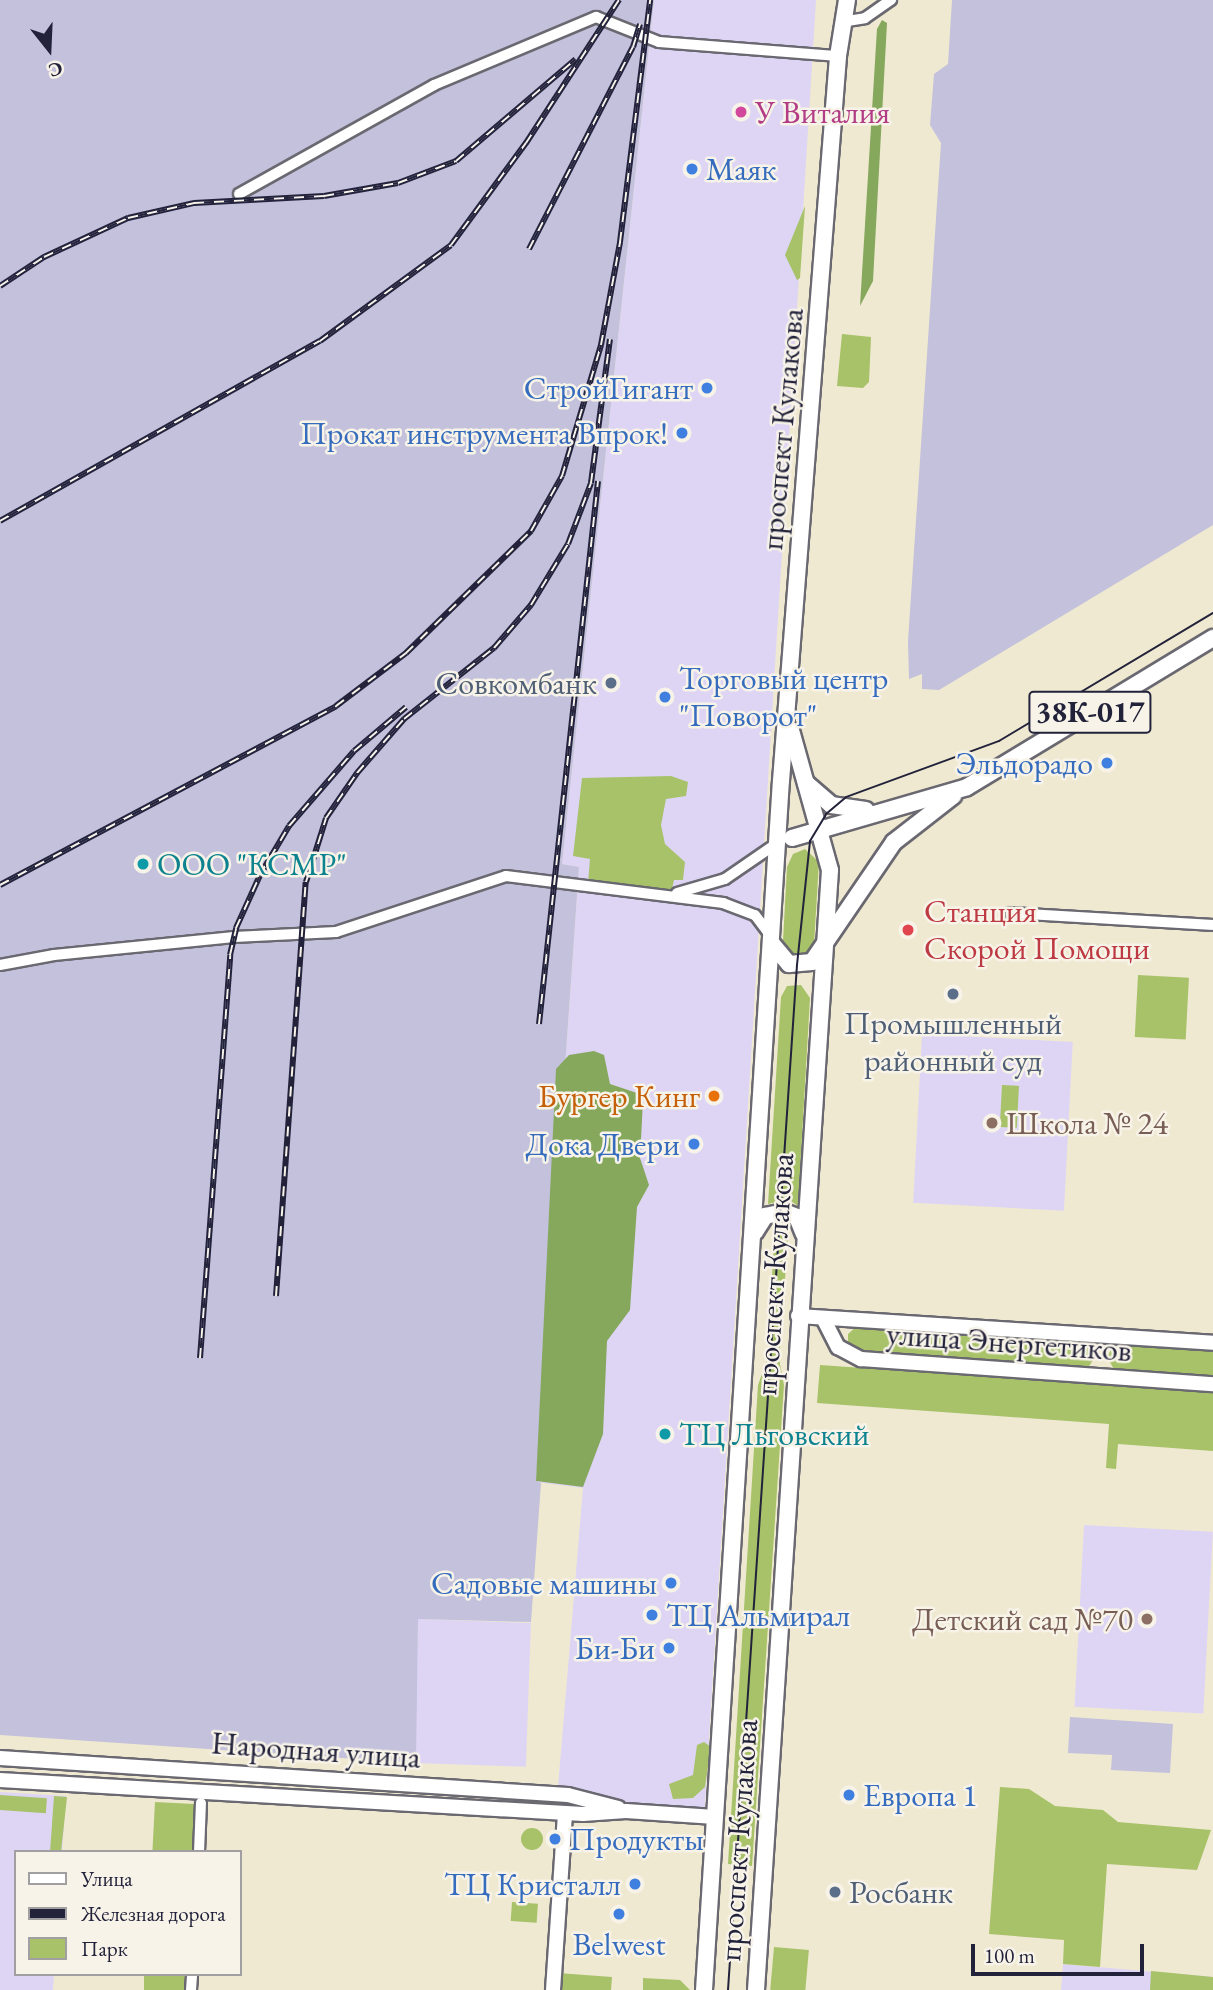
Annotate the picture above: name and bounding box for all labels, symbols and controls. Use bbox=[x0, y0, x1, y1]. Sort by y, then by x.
north arrow bbox=[14, 14, 84, 84]
text: С bbox=[45, 55, 66, 83]
place label: У Виталия bbox=[755, 93, 890, 131]
marker: У Виталия bbox=[733, 104, 749, 120]
place label: Маяк bbox=[706, 150, 777, 188]
marker: Маяк bbox=[684, 161, 700, 177]
street label: проспект Кулакова bbox=[752, 307, 812, 551]
place label: СтройГигант bbox=[524, 369, 693, 407]
marker: СтройГигант bbox=[699, 380, 715, 396]
place label: Прокат инструмента Впрок! bbox=[300, 414, 668, 452]
marker: Прокат инструмента Впрок! bbox=[674, 425, 690, 441]
place label: Торговый центр "Поворот" bbox=[679, 660, 888, 735]
place label: Совкомбанк bbox=[435, 664, 597, 702]
marker: Совкомбанк bbox=[603, 675, 619, 691]
road number: 38К-017 bbox=[1027, 685, 1153, 738]
marker: Торговый центр "Поворот" bbox=[657, 689, 673, 705]
place label: Эльдорадо bbox=[956, 744, 1093, 782]
marker: Эльдорадо bbox=[1099, 755, 1115, 771]
place label: ООО "КСМР" bbox=[157, 845, 347, 883]
marker: ООО "КСМР" bbox=[135, 856, 151, 872]
place label: Станция Скорой Помощи bbox=[924, 893, 1150, 968]
marker: Станция Скорой Помощи bbox=[898, 920, 918, 940]
marker: Промышленный районный суд bbox=[945, 986, 961, 1002]
place label: Промышленный районный суд bbox=[844, 1005, 1062, 1080]
place label: Бургер Кинг bbox=[538, 1077, 700, 1115]
marker: Бургер Кинг bbox=[706, 1088, 722, 1104]
place label: Школа № 24 bbox=[1006, 1104, 1168, 1142]
marker: Школа № 24 bbox=[984, 1115, 1000, 1131]
place label: Дока Двери bbox=[526, 1125, 680, 1163]
marker: Дока Двери bbox=[686, 1136, 702, 1152]
street label: проспект Кулакова bbox=[746, 1152, 802, 1396]
street label: улица Энергетиков bbox=[885, 1314, 1133, 1370]
place label: ТЦ Льговский bbox=[679, 1415, 869, 1453]
marker: ТЦ Льговский bbox=[657, 1426, 673, 1442]
place label: Садовые машины bbox=[431, 1564, 657, 1602]
marker: Садовые машины bbox=[663, 1575, 679, 1591]
place label: ТЦ Альмирал bbox=[666, 1596, 850, 1634]
place label: Детский сад №70 bbox=[912, 1600, 1133, 1638]
marker: ТЦ Альмирал bbox=[644, 1607, 660, 1623]
marker: Детский сад №70 bbox=[1139, 1611, 1155, 1627]
place label: Би-Би bbox=[575, 1629, 655, 1667]
marker: Би-Би bbox=[661, 1640, 677, 1656]
street label: проспект Кулакова bbox=[710, 1718, 766, 1962]
street label: Народная улица bbox=[210, 1724, 422, 1776]
place label: Европа 1 bbox=[863, 1776, 978, 1814]
marker: Европа 1 bbox=[841, 1787, 857, 1803]
place label: Продукты bbox=[569, 1820, 704, 1858]
marker: Продукты bbox=[547, 1831, 563, 1847]
legend bbox=[14, 1850, 242, 1976]
text: Улица bbox=[81, 1865, 133, 1892]
place label: ТЦ Кристалл bbox=[444, 1865, 621, 1903]
place label: Росбанк bbox=[849, 1873, 953, 1911]
marker: ТЦ Кристалл bbox=[627, 1876, 643, 1892]
marker: Росбанк bbox=[827, 1884, 843, 1900]
text: Железная дорога bbox=[81, 1900, 226, 1927]
marker: Belwest bbox=[611, 1906, 627, 1922]
place label: Belwest bbox=[573, 1925, 665, 1963]
scale bar bbox=[975, 1930, 1148, 1974]
text: Парк bbox=[81, 1935, 128, 1962]
text: 100 m bbox=[984, 1942, 1035, 1969]

